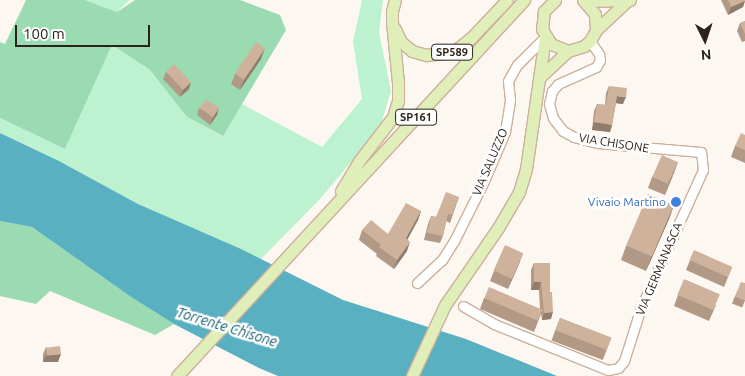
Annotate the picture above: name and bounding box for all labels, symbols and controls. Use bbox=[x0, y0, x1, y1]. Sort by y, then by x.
scale bar bbox=[18, 15, 152, 47]
north arrow bbox=[680, 15, 730, 65]
text: 100 m bbox=[23, 25, 65, 42]
road number: SP589 bbox=[431, 44, 473, 61]
text: N bbox=[700, 47, 712, 63]
road number: SP161 bbox=[395, 108, 437, 125]
street label: VIA SALUZZO bbox=[469, 126, 511, 198]
street label: VIA CHISONE bbox=[578, 130, 650, 156]
place label: Vivaio Martino bbox=[588, 195, 666, 209]
marker: Vivaio Martino bbox=[670, 196, 682, 208]
street label: VIA GERMANASCA bbox=[633, 220, 685, 318]
water label: Torrente Chisone bbox=[175, 304, 279, 350]

